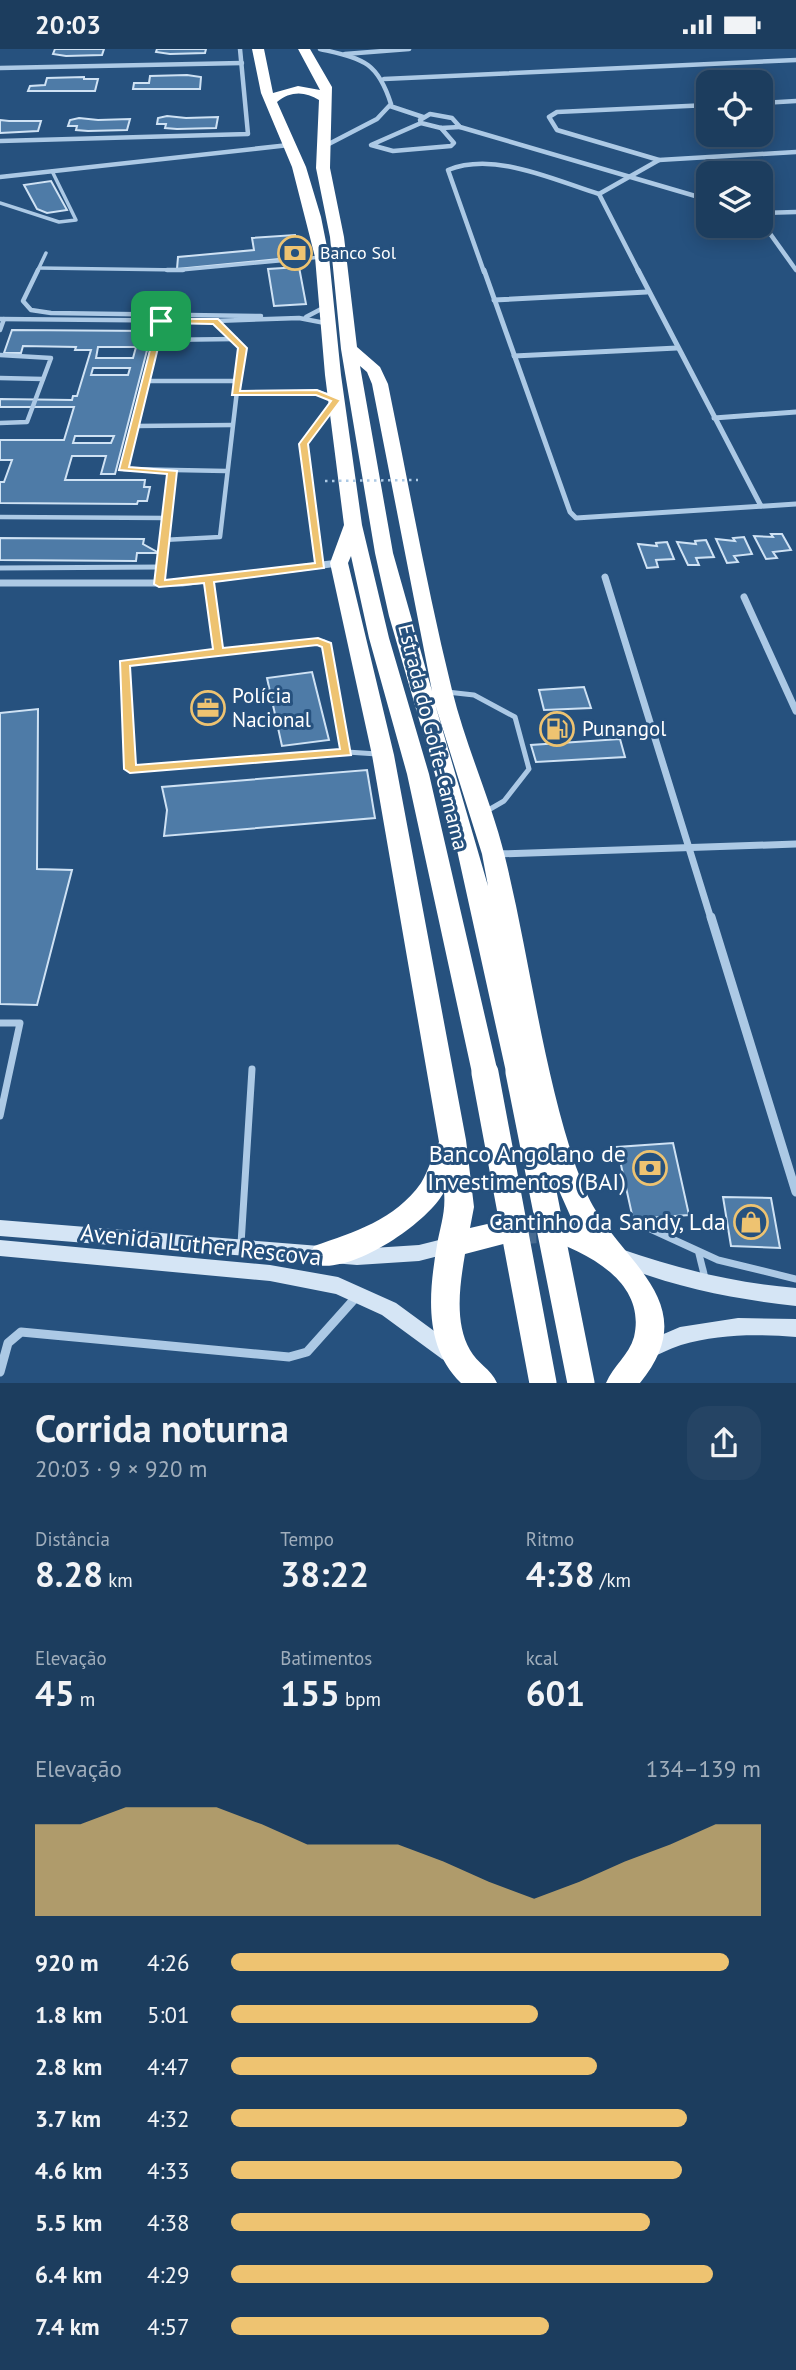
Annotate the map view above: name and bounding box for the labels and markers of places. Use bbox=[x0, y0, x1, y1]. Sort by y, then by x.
bank icon: Banco Sol bbox=[276, 234, 314, 272]
place label: Banco Sol bbox=[320, 241, 397, 264]
pin bbox=[131, 291, 191, 351]
place label: Polícia Nacional bbox=[232, 682, 311, 733]
office icon: Polícia Nacional bbox=[189, 689, 227, 727]
fuel station icon: Punangol bbox=[538, 710, 576, 748]
place label: Punangol bbox=[582, 715, 666, 742]
place label: Banco Angolano de Investimentos (BAI) bbox=[427, 1138, 626, 1197]
bank icon: Banco Angolano de Investimentos (BAI) bbox=[631, 1149, 669, 1187]
shop icon: Cantinho da Sandy, Lda bbox=[732, 1203, 770, 1241]
place label: Cantinho da Sandy, Lda bbox=[489, 1206, 726, 1237]

